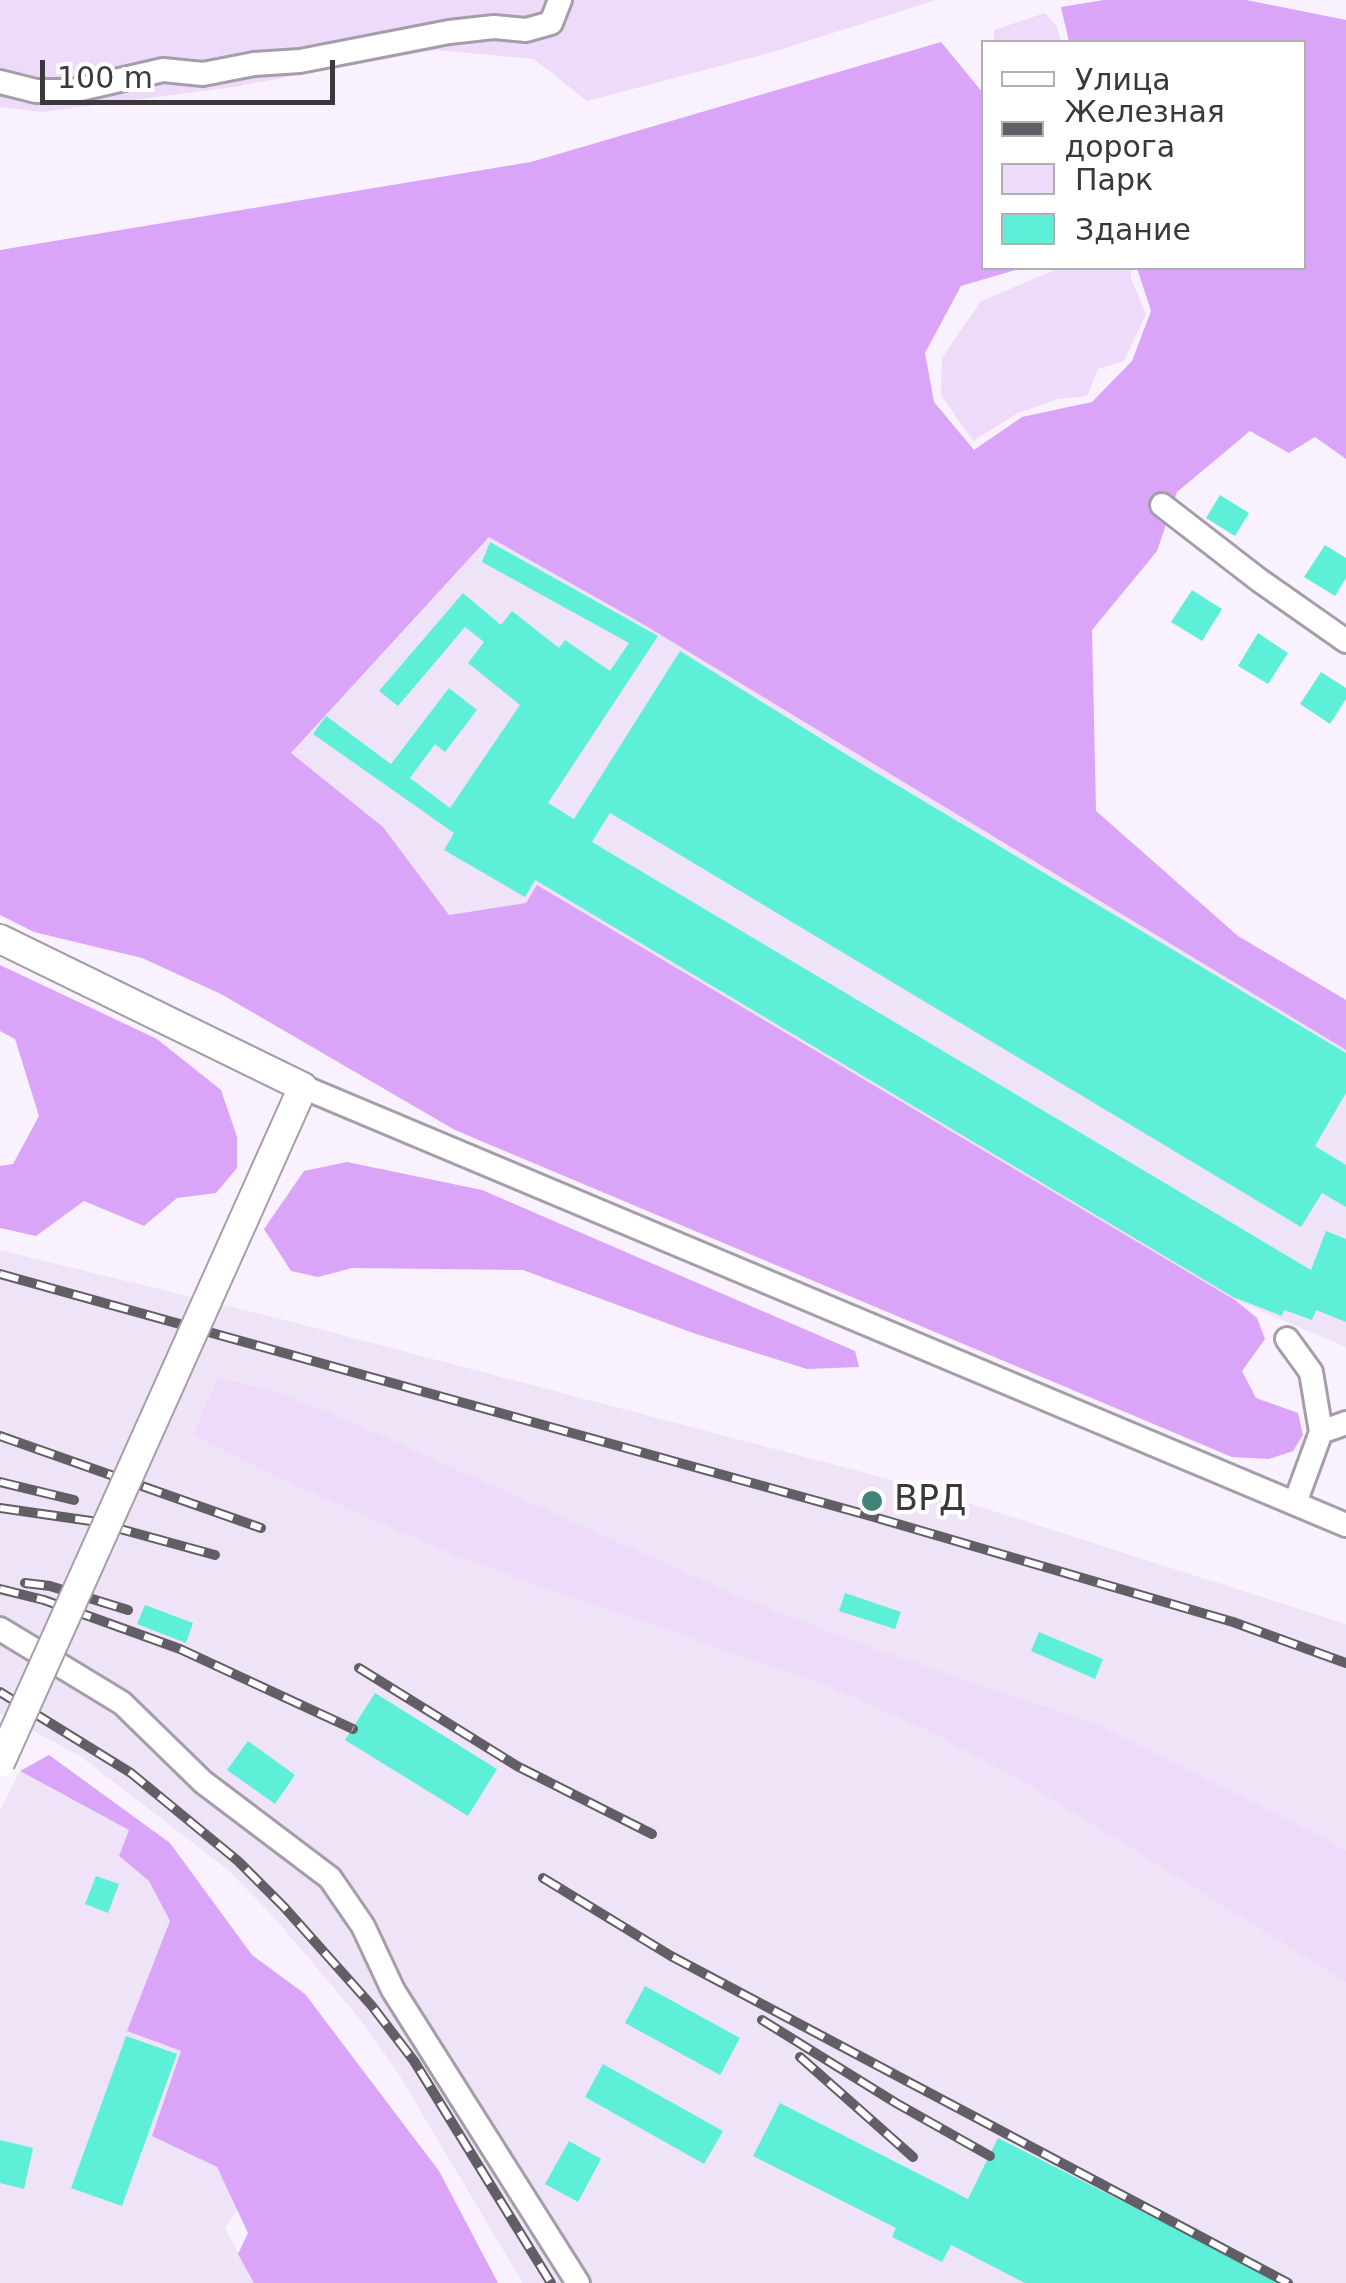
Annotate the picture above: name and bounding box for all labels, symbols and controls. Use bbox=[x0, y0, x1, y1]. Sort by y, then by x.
scale bar bbox=[45, 40, 340, 102]
legend bbox=[981, 40, 1306, 270]
text: 100 m bbox=[57, 60, 153, 95]
text: Улица bbox=[1075, 62, 1171, 97]
text: Железная дорога bbox=[1064, 94, 1225, 164]
text: Парк bbox=[1075, 162, 1153, 197]
text: Здание bbox=[1075, 212, 1191, 247]
place label: ВРД bbox=[894, 1480, 966, 1522]
marker: ВРД bbox=[859, 1488, 885, 1514]

